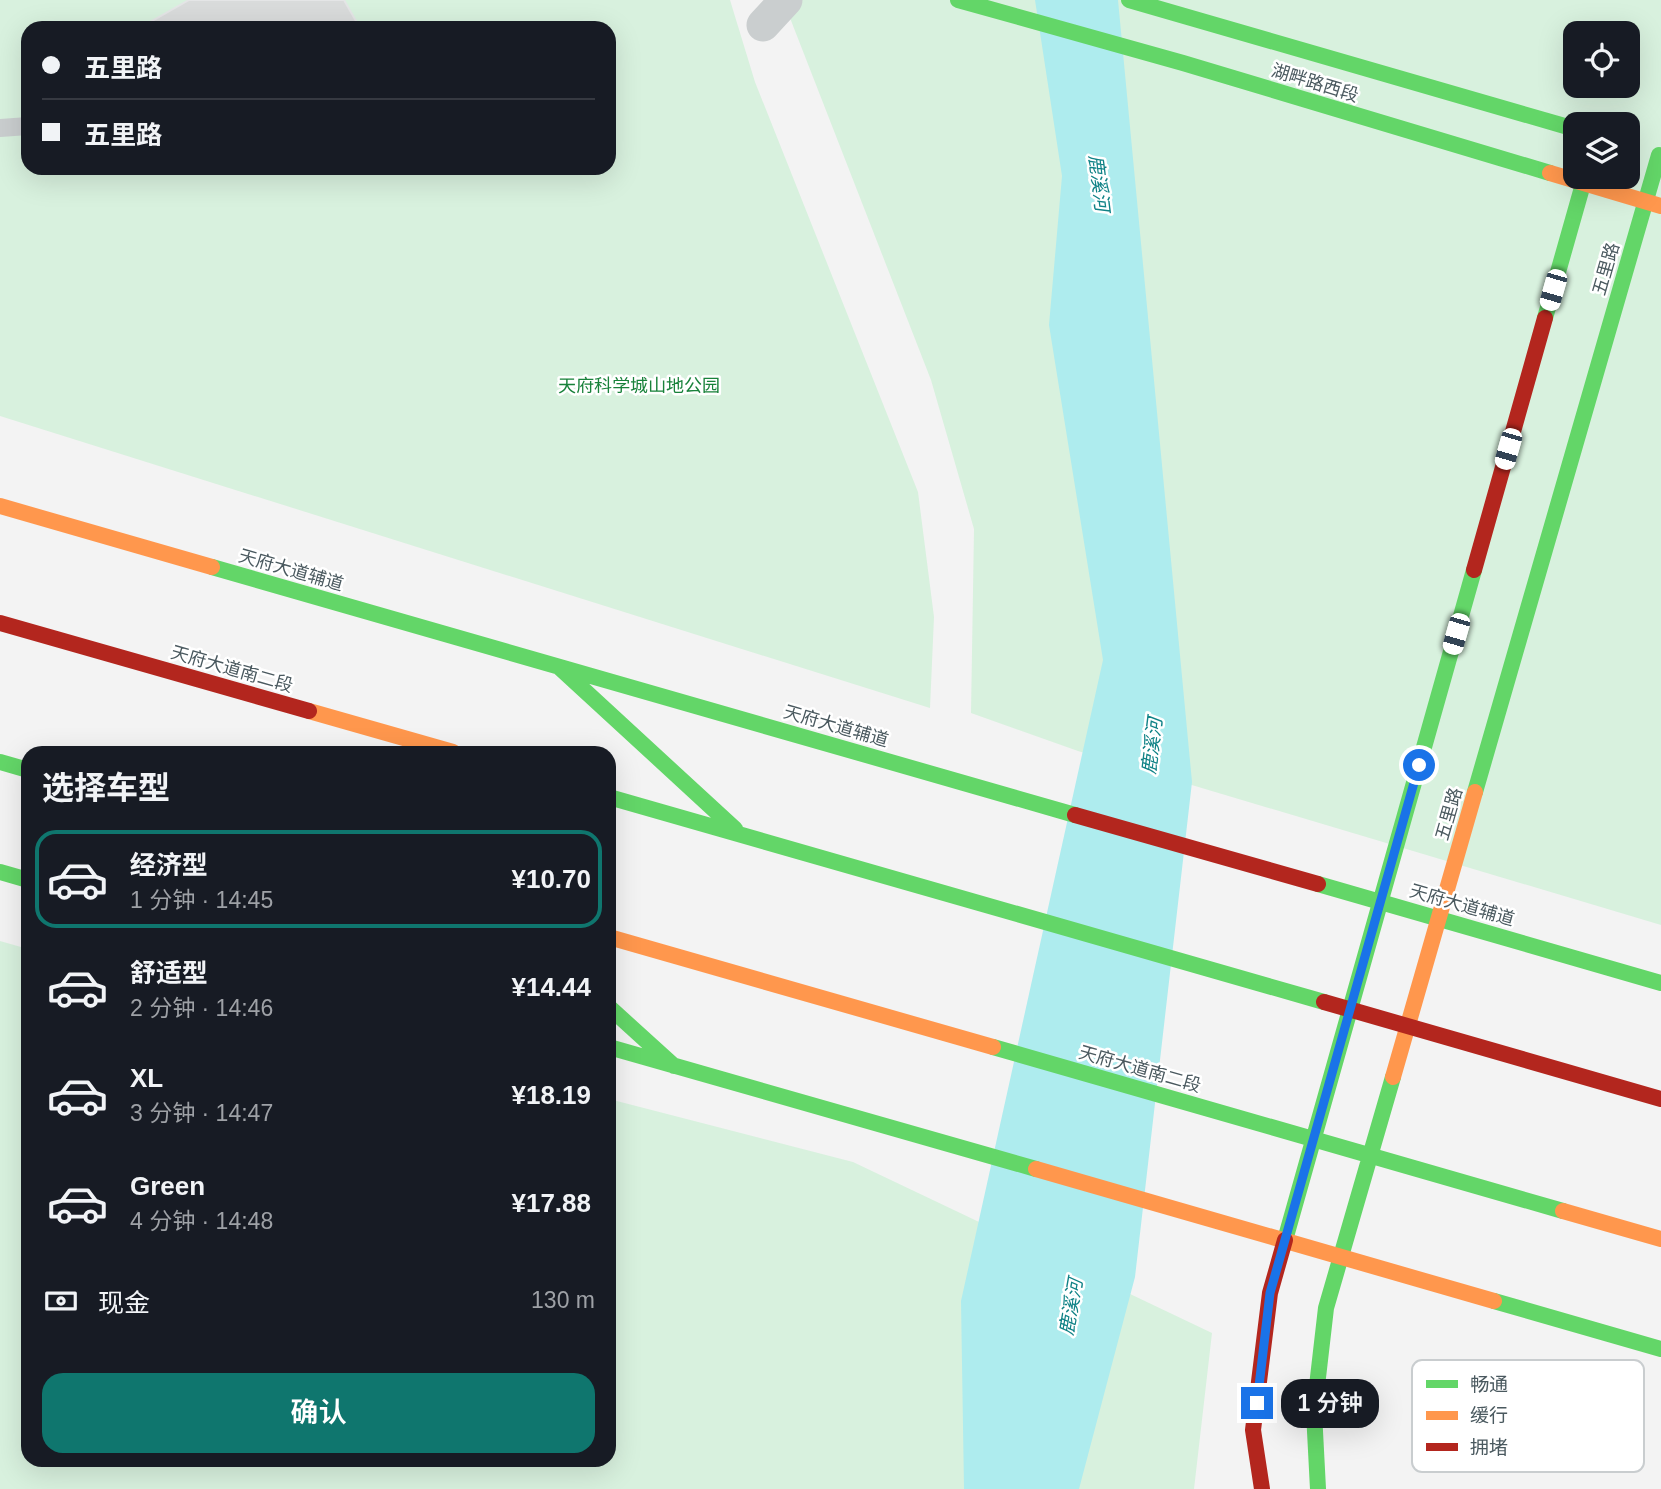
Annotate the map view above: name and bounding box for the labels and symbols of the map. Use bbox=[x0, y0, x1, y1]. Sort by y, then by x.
street label: 湖畔路西段 bbox=[1269, 60, 1361, 106]
water label: 鹿溪河 bbox=[1085, 153, 1113, 217]
street label: 五里路 bbox=[1589, 240, 1623, 298]
car bbox=[1538, 267, 1569, 313]
park label: 天府科学城山地公园 bbox=[558, 376, 720, 396]
car bbox=[1493, 426, 1524, 472]
street label: 天府大道辅道 bbox=[236, 546, 346, 594]
car bbox=[1441, 611, 1472, 657]
street label: 天府大道南二段 bbox=[169, 642, 295, 696]
street label: 天府大道辅道 bbox=[781, 702, 891, 750]
water label: 鹿溪河 bbox=[1138, 712, 1166, 776]
route start bbox=[1403, 749, 1435, 781]
street label: 五里路 bbox=[1432, 785, 1466, 843]
street label: 天府大道辅道 bbox=[1407, 881, 1517, 929]
street label: 天府大道南二段 bbox=[1077, 1042, 1203, 1096]
water label: 鹿溪河 bbox=[1056, 1273, 1087, 1337]
legend bbox=[1412, 1360, 1644, 1472]
text: 畅通 bbox=[1470, 1374, 1508, 1395]
callout: 1 分钟 bbox=[1282, 1378, 1380, 1428]
route end bbox=[1241, 1387, 1273, 1419]
text: 缓行 bbox=[1470, 1405, 1508, 1426]
text: 拥堵 bbox=[1470, 1437, 1508, 1458]

